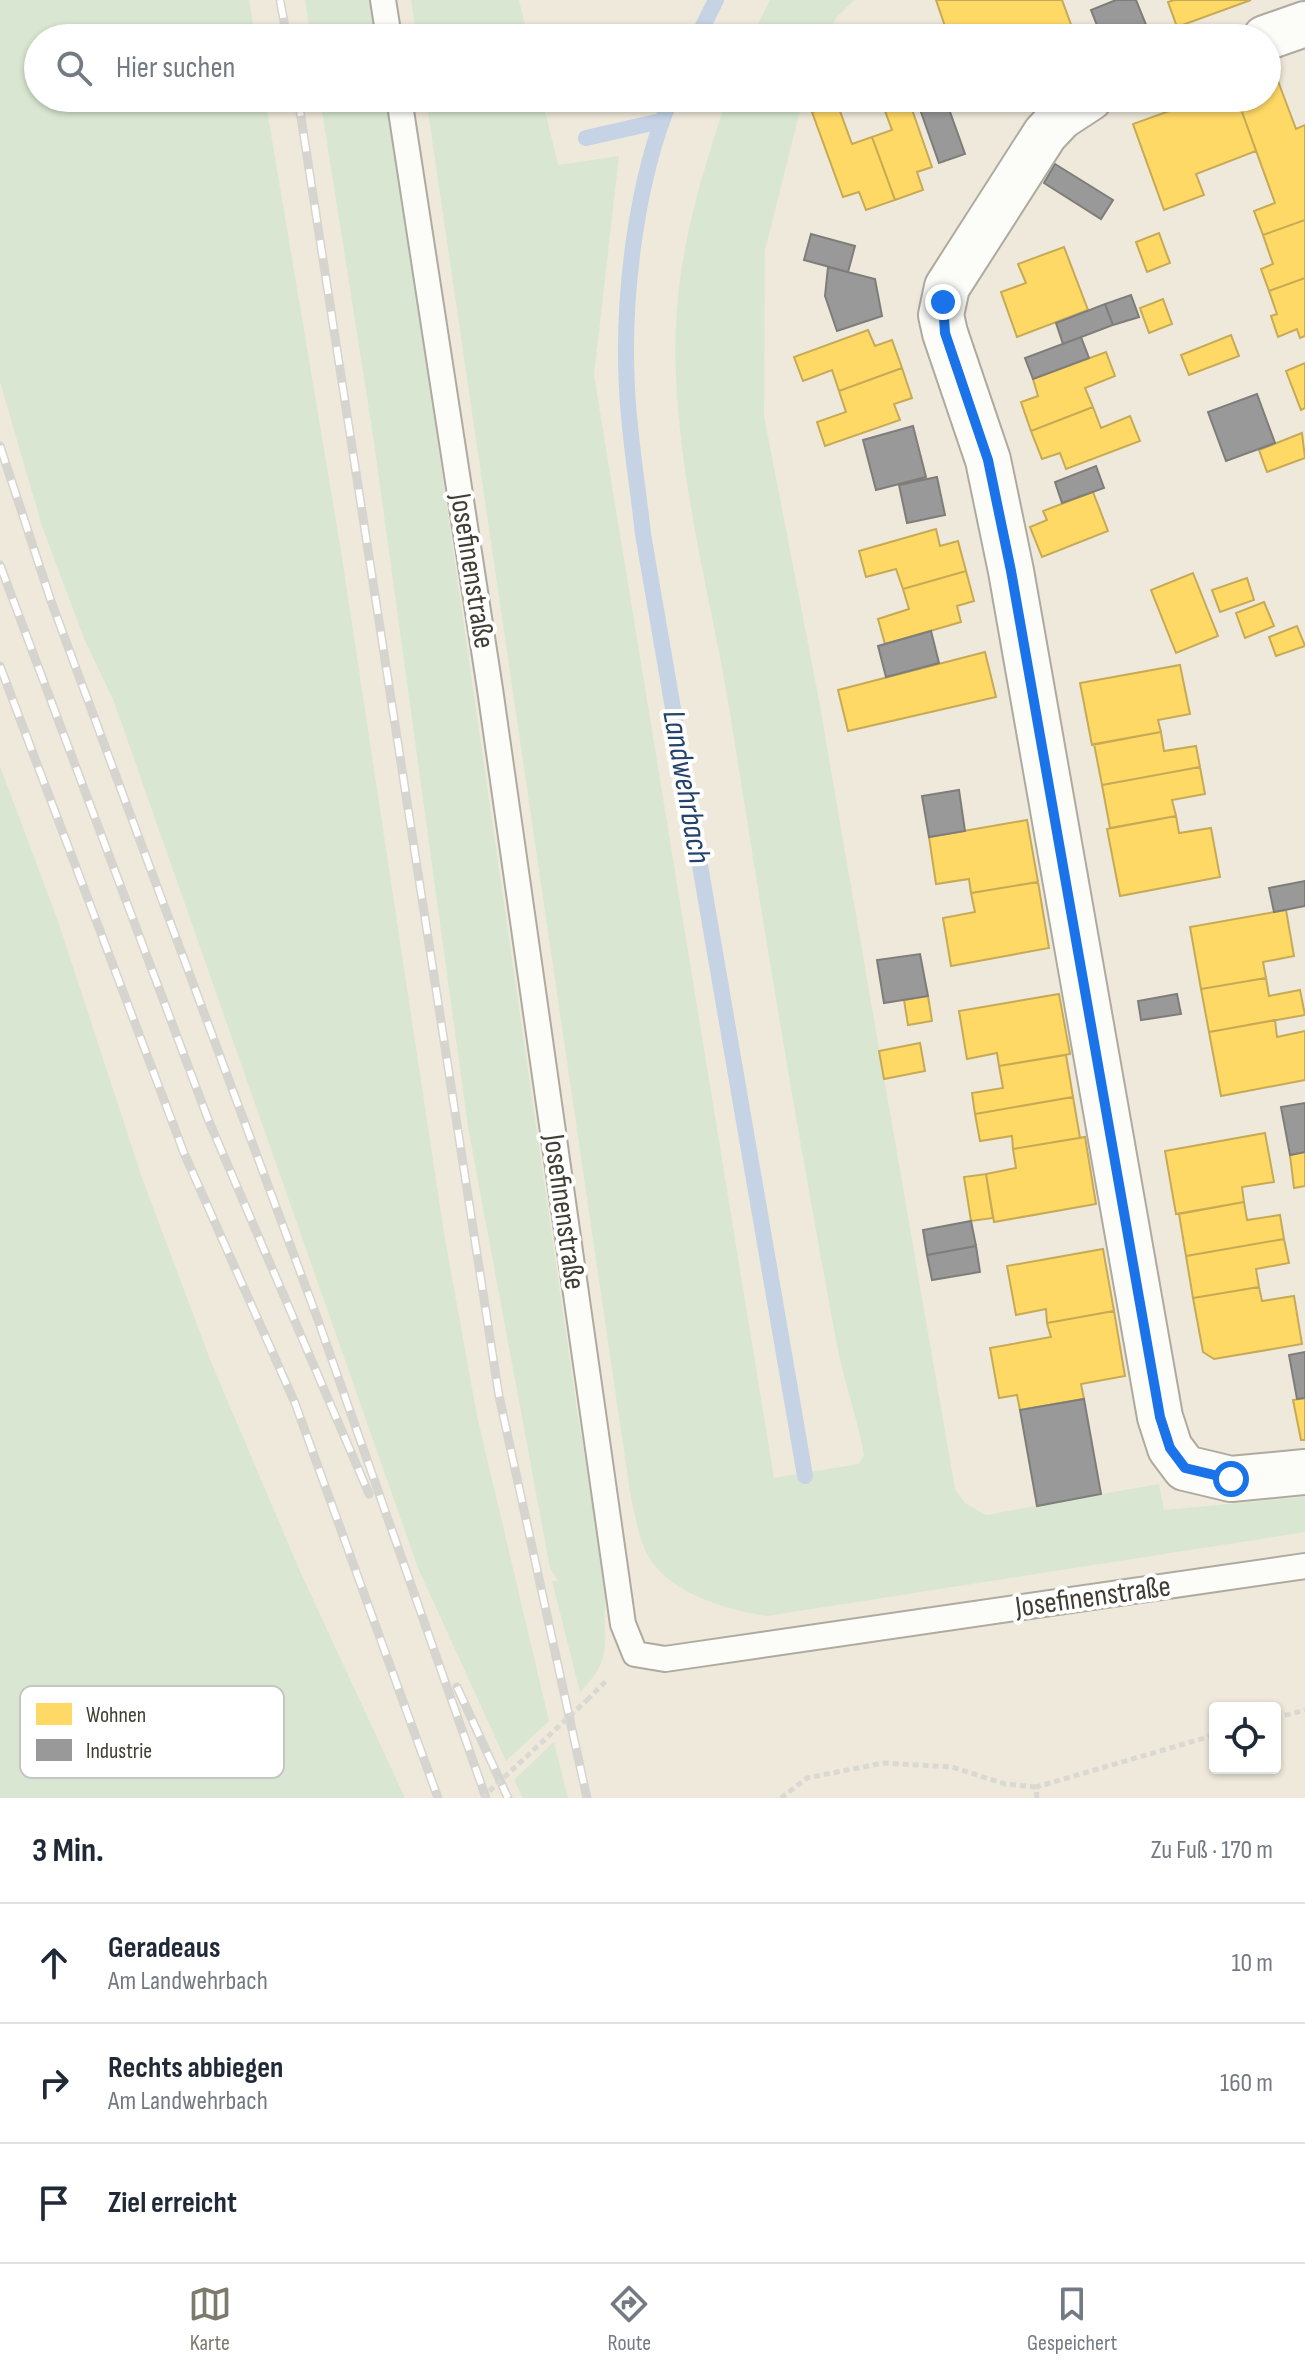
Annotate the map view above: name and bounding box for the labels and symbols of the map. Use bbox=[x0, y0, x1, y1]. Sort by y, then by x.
route end bbox=[925, 284, 961, 320]
street label: Josefinenstraße bbox=[442, 490, 502, 651]
water label: Landwehrbach bbox=[653, 707, 719, 867]
street label: Josefinenstraße bbox=[535, 1131, 593, 1292]
route start bbox=[1213, 1461, 1249, 1497]
street label: Josefinenstraße bbox=[1012, 1568, 1173, 1626]
legend bbox=[20, 1686, 284, 1778]
text: Wohnen bbox=[86, 1702, 146, 1729]
text: Industrie bbox=[86, 1738, 152, 1765]

